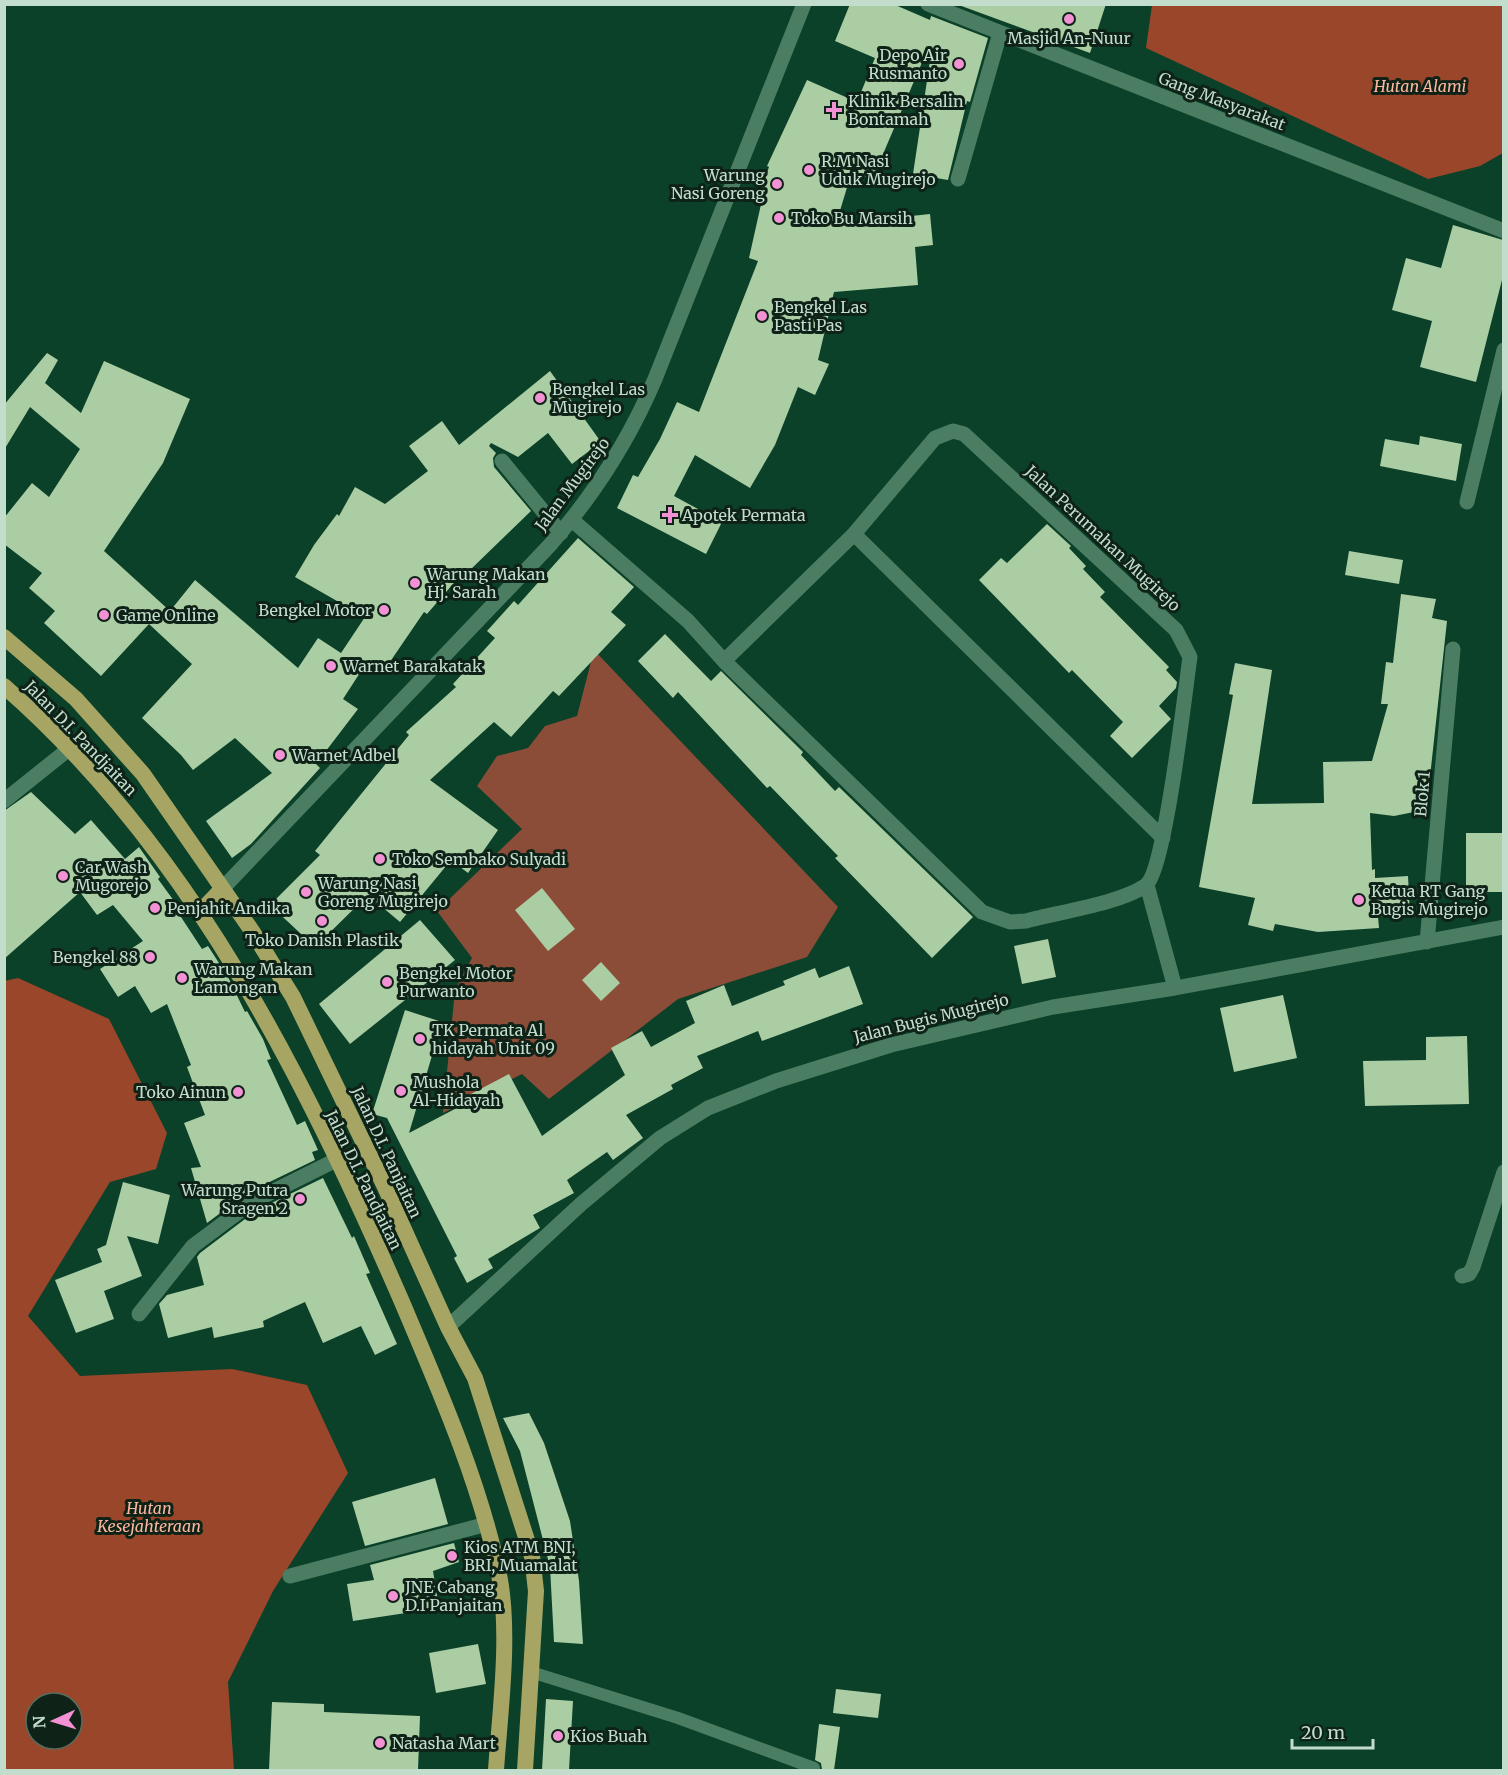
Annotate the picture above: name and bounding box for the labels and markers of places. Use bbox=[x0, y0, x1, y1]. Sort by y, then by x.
marker: Masjid An-Nuur bbox=[1062, 12, 1076, 26]
place label: Masjid An-Nuur bbox=[1007, 28, 1131, 48]
place label: Depo Air Rusmanto bbox=[868, 45, 947, 83]
marker: Depo Air Rusmanto bbox=[952, 57, 966, 71]
place label: Klinik Bersalin Bontamah bbox=[848, 91, 964, 129]
marker: Klinik Bersalin Bontamah bbox=[825, 101, 843, 119]
place label: R.M Nasi Uduk Mugirejo bbox=[821, 151, 936, 189]
marker: R.M Nasi Uduk Mugirejo bbox=[802, 163, 816, 177]
place label: Warung Nasi Goreng bbox=[671, 165, 765, 203]
marker: Warung Nasi Goreng bbox=[770, 177, 784, 191]
place label: Toko Bu Marsih bbox=[791, 208, 913, 228]
marker: Toko Bu Marsih bbox=[772, 211, 786, 225]
place label: Bengkel Las Pasti Pas bbox=[774, 297, 867, 335]
marker: Bengkel Las Pasti Pas bbox=[755, 309, 769, 323]
place label: Bengkel Las Mugirejo bbox=[552, 379, 645, 417]
marker: Bengkel Las Mugirejo bbox=[533, 391, 547, 405]
place label: Apotek Permata bbox=[681, 505, 806, 525]
marker: Apotek Permata bbox=[663, 508, 677, 522]
place label: Warung Makan Hj. Sarah bbox=[426, 564, 546, 602]
marker: Warung Makan Hj. Sarah bbox=[408, 576, 422, 590]
place label: Bengkel Motor bbox=[258, 600, 372, 620]
marker: Bengkel Motor bbox=[377, 603, 391, 617]
place label: Game Online bbox=[116, 605, 216, 625]
marker: Game Online bbox=[97, 608, 111, 622]
place label: Warnet Barakatak bbox=[342, 656, 483, 676]
marker: Warnet Barakatak bbox=[324, 659, 338, 673]
place label: Warnet Adbel bbox=[291, 745, 396, 765]
marker: Warnet Adbel bbox=[273, 748, 287, 762]
place label: Toko Sembako Sulyadi bbox=[392, 849, 566, 869]
marker: Toko Sembako Sulyadi bbox=[373, 852, 387, 866]
place label: Car Wash Mugorejo bbox=[75, 857, 148, 895]
marker: Car Wash Mugorejo bbox=[56, 869, 70, 883]
place label: Warung Nasi Goreng Mugirejo bbox=[317, 873, 448, 911]
place label: Ketua RT Gang Bugis Mugirejo bbox=[1371, 881, 1488, 919]
marker: Warung Nasi Goreng Mugirejo bbox=[299, 885, 313, 899]
marker: Ketua RT Gang Bugis Mugirejo bbox=[1352, 893, 1366, 907]
place label: Penjahit Andika bbox=[167, 898, 290, 918]
marker: Penjahit Andika bbox=[148, 901, 162, 915]
marker: Toko Danish Plastik bbox=[315, 914, 329, 928]
place label: Toko Danish Plastik bbox=[245, 930, 400, 950]
place label: Bengkel 88 bbox=[53, 947, 138, 967]
marker: Bengkel 88 bbox=[143, 950, 157, 964]
place label: Warung Makan Lamongan bbox=[193, 959, 313, 997]
place label: Bengkel Motor Purwanto bbox=[399, 963, 513, 1001]
marker: Warung Makan Lamongan bbox=[175, 971, 189, 985]
marker: Bengkel Motor Purwanto bbox=[380, 975, 394, 989]
place label: TK Permata Al hidayah Unit 09 bbox=[432, 1020, 555, 1058]
marker: TK Permata Al hidayah Unit 09 bbox=[413, 1032, 427, 1046]
place label: Mushola Al-Hidayah bbox=[412, 1072, 501, 1110]
place label: Toko Ainun bbox=[136, 1082, 226, 1102]
marker: Mushola Al-Hidayah bbox=[394, 1084, 408, 1098]
marker: Toko Ainun bbox=[231, 1085, 245, 1099]
place label: Warung Putra Sragen 2 bbox=[180, 1180, 288, 1218]
marker: Warung Putra Sragen 2 bbox=[293, 1192, 307, 1206]
place label: Kios ATM BNI, BRI, Muamalat bbox=[464, 1537, 578, 1575]
marker: Kios ATM BNI, BRI, Muamalat bbox=[445, 1549, 459, 1563]
place label: JNE Cabang D.I Panjaitan bbox=[404, 1577, 503, 1615]
marker: JNE Cabang D.I Panjaitan bbox=[386, 1589, 400, 1603]
place label: Kios Buah bbox=[570, 1726, 648, 1746]
marker: Kios Buah bbox=[551, 1729, 565, 1743]
place label: Natasha Mart bbox=[392, 1733, 497, 1753]
marker: Natasha Mart bbox=[373, 1736, 387, 1750]

